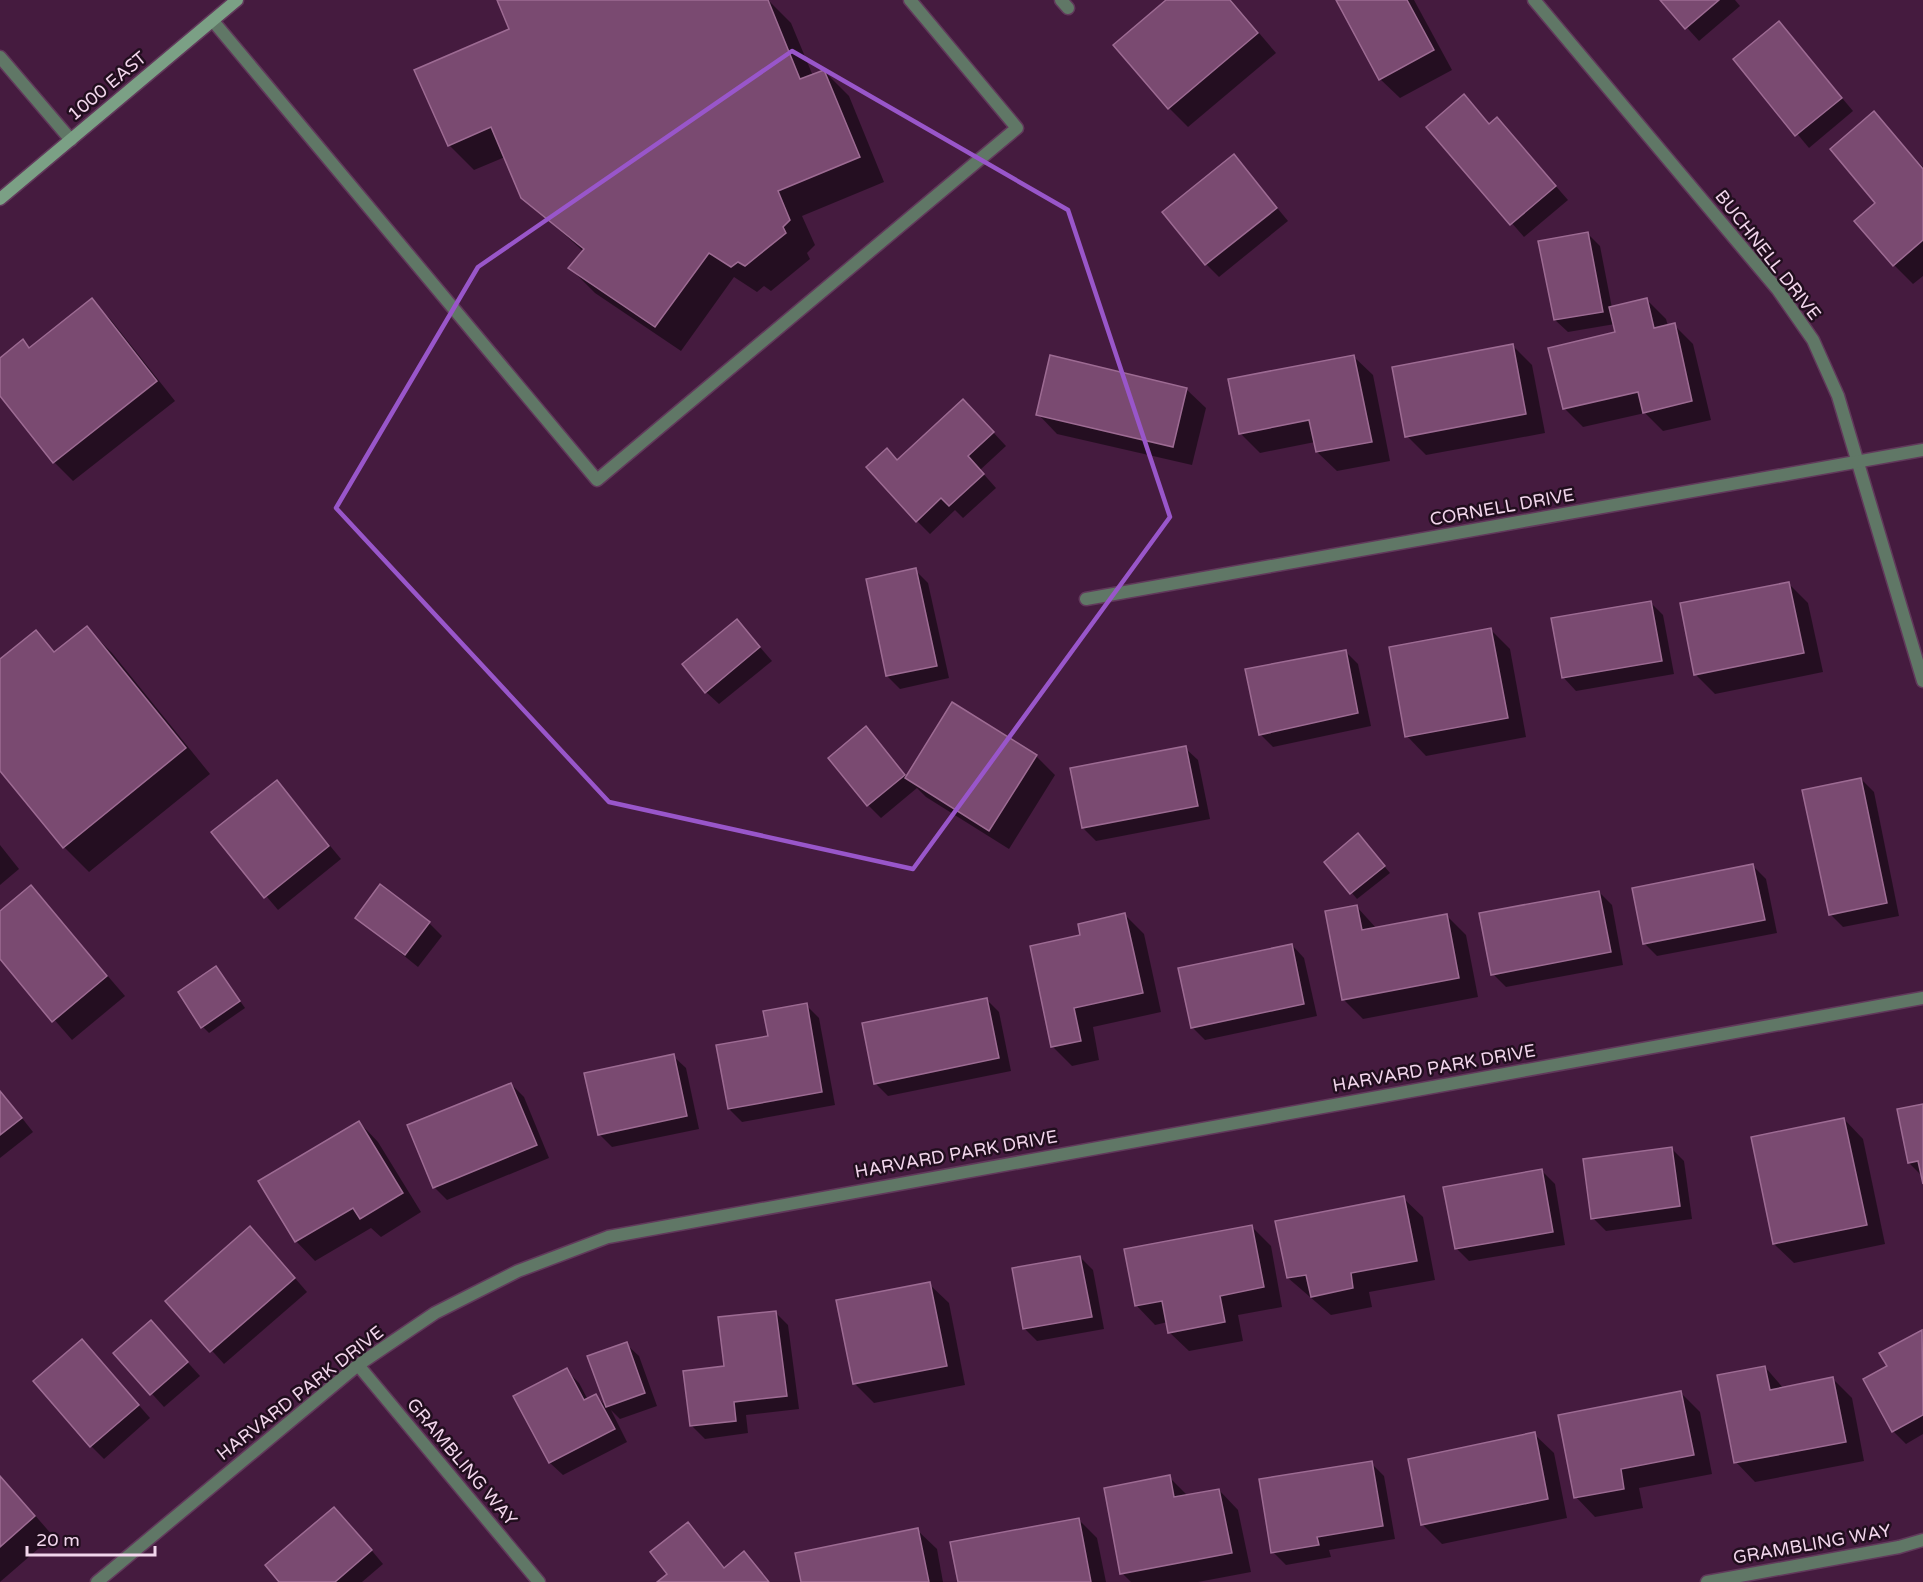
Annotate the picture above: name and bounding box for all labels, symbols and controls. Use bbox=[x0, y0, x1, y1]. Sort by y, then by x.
street label: 1000 EAST bbox=[63, 47, 151, 125]
street label: BUCHNELL DRIVE bbox=[1710, 186, 1826, 324]
street label: CORNELL DRIVE bbox=[1428, 483, 1576, 531]
street label: HARVARD PARK DRIVE bbox=[1331, 1039, 1537, 1097]
street label: HARVARD PARK DRIVE bbox=[853, 1125, 1059, 1183]
street label: HARVARD PARK DRIVE bbox=[212, 1321, 388, 1465]
street label: GRAMBLING WAY bbox=[402, 1394, 522, 1531]
scale bar bbox=[27, 1519, 154, 1557]
street label: GRAMBLING WAY bbox=[1731, 1519, 1893, 1569]
text: 20 m bbox=[36, 1529, 80, 1551]

